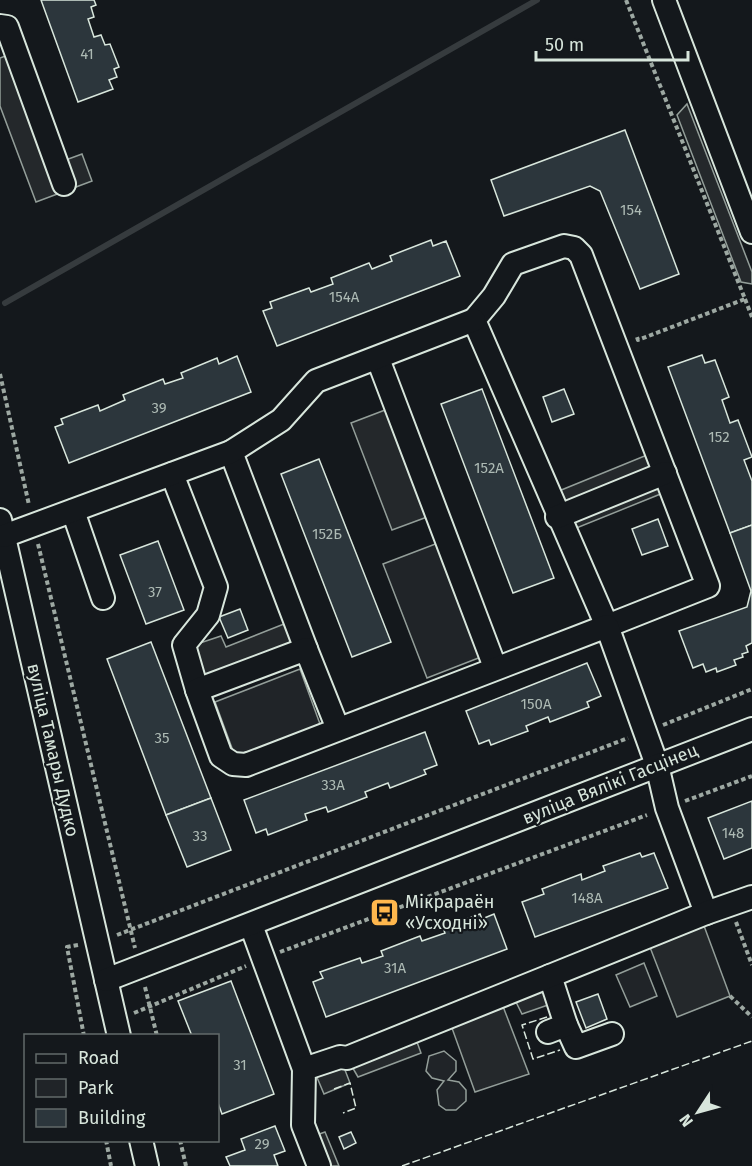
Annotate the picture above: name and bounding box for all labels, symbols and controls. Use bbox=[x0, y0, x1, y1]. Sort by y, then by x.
scale bar bbox=[536, 24, 688, 62]
text: 50 m bbox=[545, 34, 584, 56]
house number: 41 bbox=[80, 45, 94, 63]
house number: 154 bbox=[620, 201, 642, 219]
house number: 154А bbox=[329, 288, 360, 306]
house number: 39 bbox=[151, 399, 167, 417]
house number: 152 bbox=[708, 428, 730, 446]
house number: 152А bbox=[474, 459, 504, 477]
house number: 152Б bbox=[312, 525, 342, 543]
house number: 37 bbox=[148, 583, 162, 601]
street label: вуліца Тамары Дудко bbox=[22, 661, 84, 839]
house number: 150А bbox=[521, 695, 552, 713]
house number: 35 bbox=[154, 729, 170, 747]
street label: вуліца Вялікі Гасцінец bbox=[519, 739, 701, 829]
house number: 33А bbox=[321, 776, 345, 794]
house number: 148 bbox=[722, 824, 744, 842]
house number: 33 bbox=[193, 827, 207, 845]
house number: 148А bbox=[571, 889, 603, 907]
place label: Мікрараён «Усходні» bbox=[405, 891, 495, 934]
bus stop icon: Мікрараён «Усходні» bbox=[368, 896, 400, 928]
house number: 31А bbox=[384, 959, 407, 977]
legend bbox=[24, 1034, 219, 1142]
text: Road bbox=[78, 1047, 120, 1069]
house number: 31 bbox=[233, 1056, 247, 1074]
text: Park bbox=[78, 1077, 114, 1099]
north arrow bbox=[668, 1082, 728, 1142]
text: Building bbox=[78, 1107, 146, 1129]
text: N bbox=[675, 1111, 697, 1130]
house number: 29 bbox=[254, 1135, 270, 1153]

